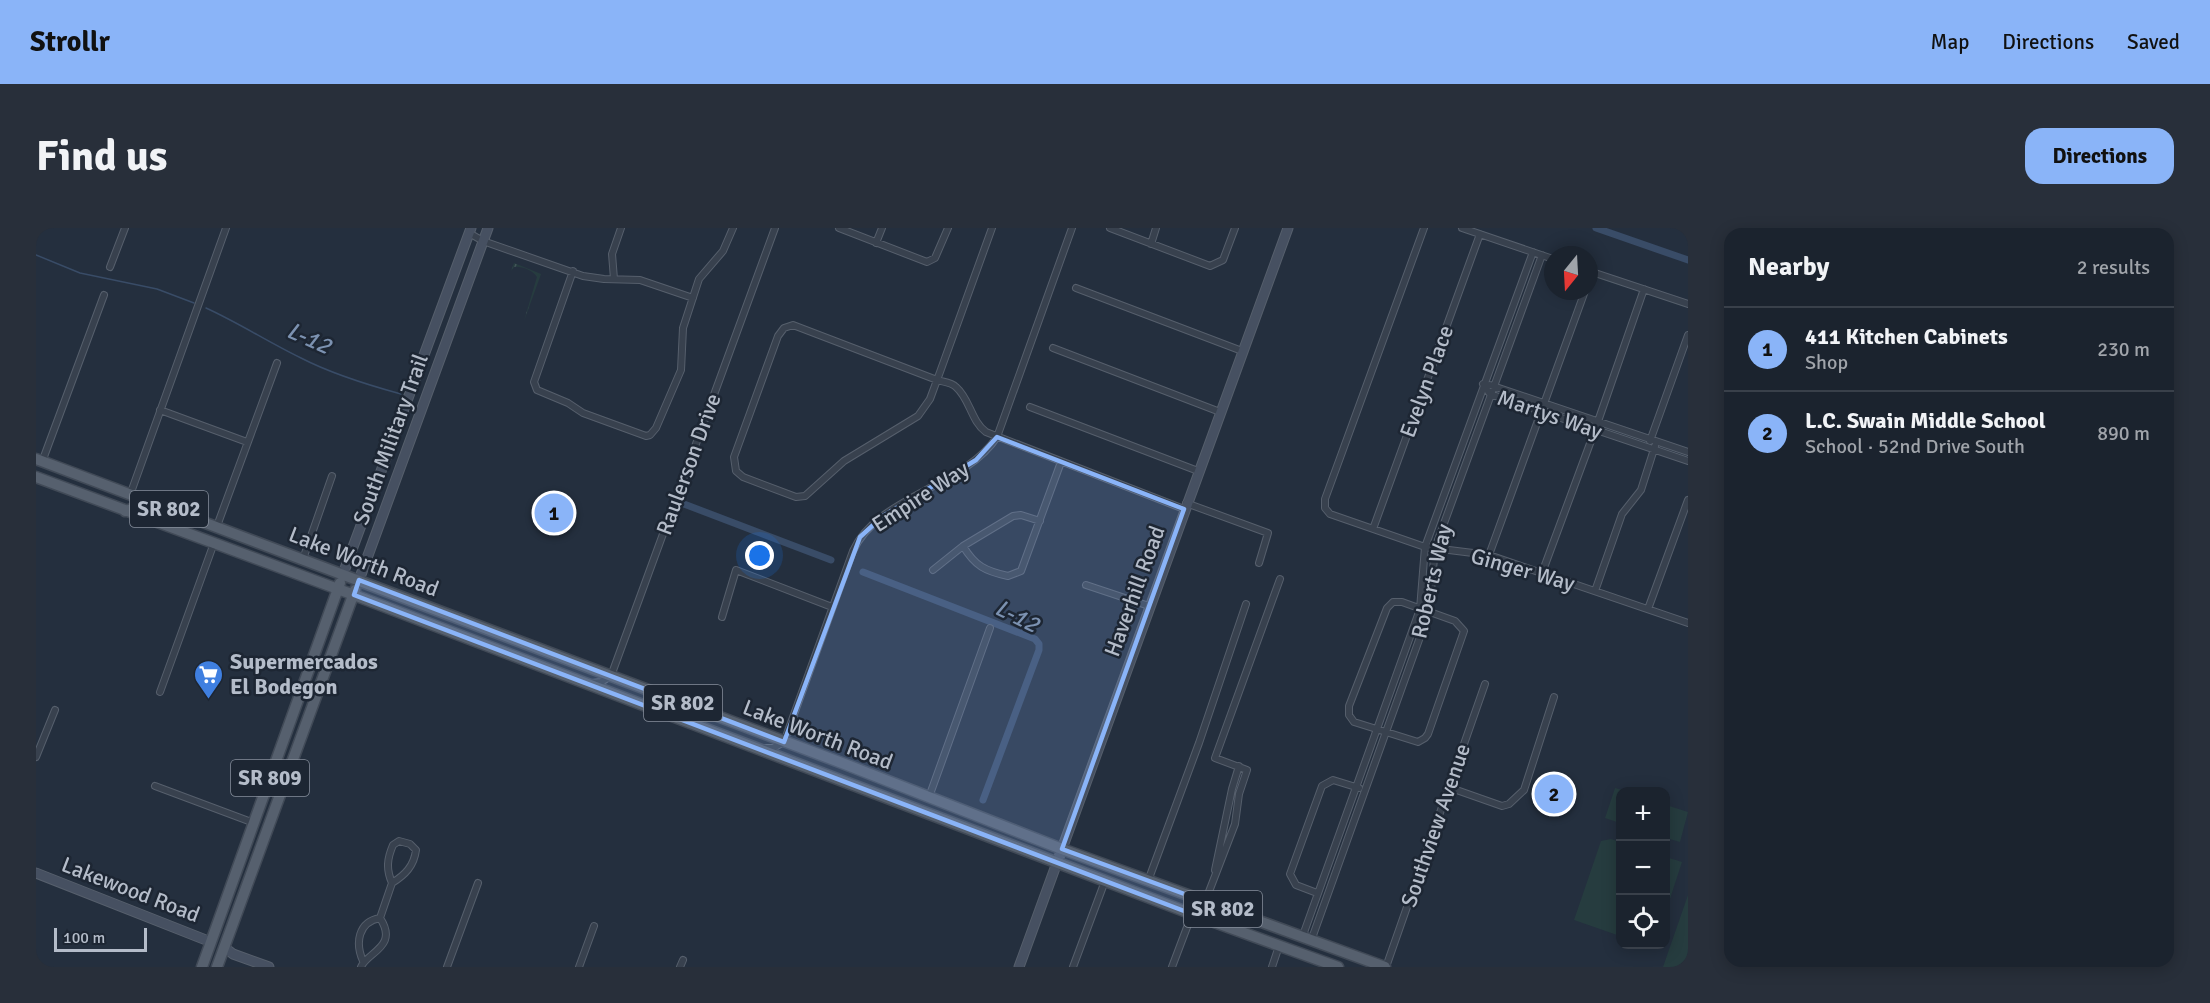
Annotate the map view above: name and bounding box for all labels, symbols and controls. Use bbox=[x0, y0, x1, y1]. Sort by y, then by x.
text: Strollr bbox=[30, 25, 110, 59]
text: Map bbox=[1931, 29, 1969, 55]
text: Directions bbox=[2002, 29, 2094, 55]
text: Saved bbox=[2127, 29, 2180, 55]
button: Directions bbox=[2025, 128, 2174, 184]
text: Find us bbox=[36, 131, 167, 182]
north arrow bbox=[1544, 246, 1598, 300]
text: Nearby bbox=[1748, 251, 1829, 283]
text: 2 results bbox=[2077, 255, 2150, 280]
water label: L-12 bbox=[282, 315, 338, 362]
street label: Evelyn Place bbox=[1394, 321, 1459, 441]
text: 411 Kitchen Cabinets bbox=[1805, 323, 2008, 350]
text: 1 bbox=[1762, 337, 1773, 362]
text: 230 m bbox=[2097, 337, 2150, 362]
street label: South Military Trail bbox=[347, 350, 434, 528]
text: Shop bbox=[1805, 350, 1848, 375]
street label: Martys Way bbox=[1494, 384, 1606, 445]
street label: Raulerson Drive bbox=[650, 390, 727, 539]
text: L.C. Swain Middle School bbox=[1805, 407, 2046, 434]
text: 2 bbox=[1762, 421, 1773, 446]
text: 890 m bbox=[2097, 421, 2150, 446]
text: School · 52nd Drive South bbox=[1805, 434, 2025, 459]
street label: Empire Way bbox=[867, 455, 974, 538]
pin: 1 bbox=[534, 490, 574, 536]
road number: SR 802 bbox=[130, 491, 208, 527]
street label: Lake Worth Road bbox=[285, 520, 443, 602]
street label: Roberts Way bbox=[1405, 521, 1458, 641]
street label: Haverhill Road bbox=[1098, 522, 1171, 660]
your location bbox=[745, 541, 774, 570]
street label: Ginger Way bbox=[1468, 542, 1579, 597]
water label: L-12 bbox=[990, 593, 1046, 640]
place label: Supermercados El Bodegon bbox=[230, 648, 378, 700]
supermarket icon: Supermercados El Bodegon bbox=[193, 658, 225, 700]
road number: SR 802 bbox=[644, 685, 722, 721]
street label: Lake Worth Road bbox=[739, 693, 897, 775]
street label: Southview Avenue bbox=[1395, 740, 1476, 910]
road number: SR 809 bbox=[231, 760, 309, 796]
pin: 2 bbox=[1534, 772, 1574, 816]
map controls bbox=[1616, 787, 1670, 949]
button: + bbox=[1616, 787, 1670, 841]
button: − bbox=[1616, 841, 1670, 895]
street label: Lakewood Road bbox=[58, 851, 204, 928]
road number: SR 802 bbox=[1184, 891, 1262, 927]
button: locate bbox=[1616, 895, 1670, 949]
scale bar bbox=[54, 925, 147, 952]
text: 100 m bbox=[63, 928, 105, 948]

